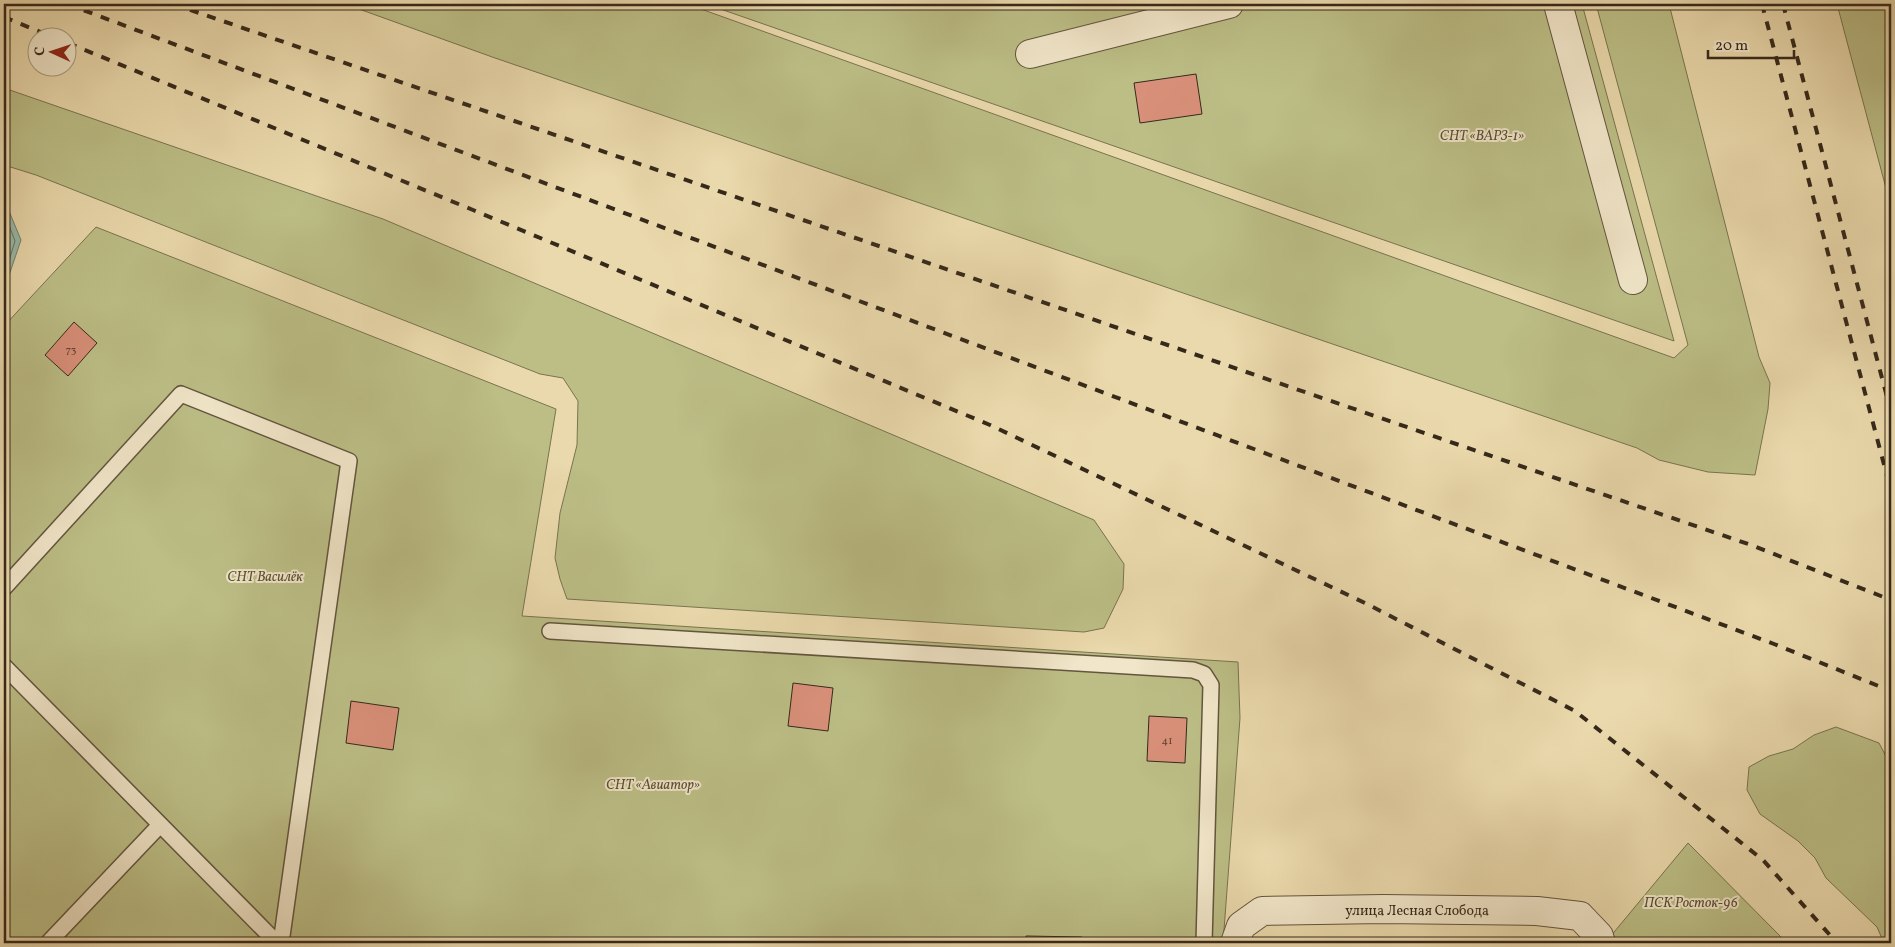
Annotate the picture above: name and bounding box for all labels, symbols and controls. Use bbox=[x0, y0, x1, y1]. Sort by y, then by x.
north arrow bbox=[28, 28, 78, 78]
scale bar bbox=[1708, 28, 1794, 60]
text: 20 m bbox=[1715, 36, 1748, 57]
text: С bbox=[31, 46, 50, 56]
park label: СНТ «ВАРЗ-1» bbox=[1440, 127, 1524, 146]
house number: 73 bbox=[66, 343, 77, 358]
park label: СНТ Василёк bbox=[227, 568, 303, 587]
house number: 41 bbox=[1162, 734, 1172, 749]
park label: СНТ «Авиатор» bbox=[606, 776, 700, 795]
park label: ПСК Росток-96 bbox=[1644, 894, 1739, 913]
street label: улица Лесная Слобода bbox=[1345, 902, 1489, 921]

